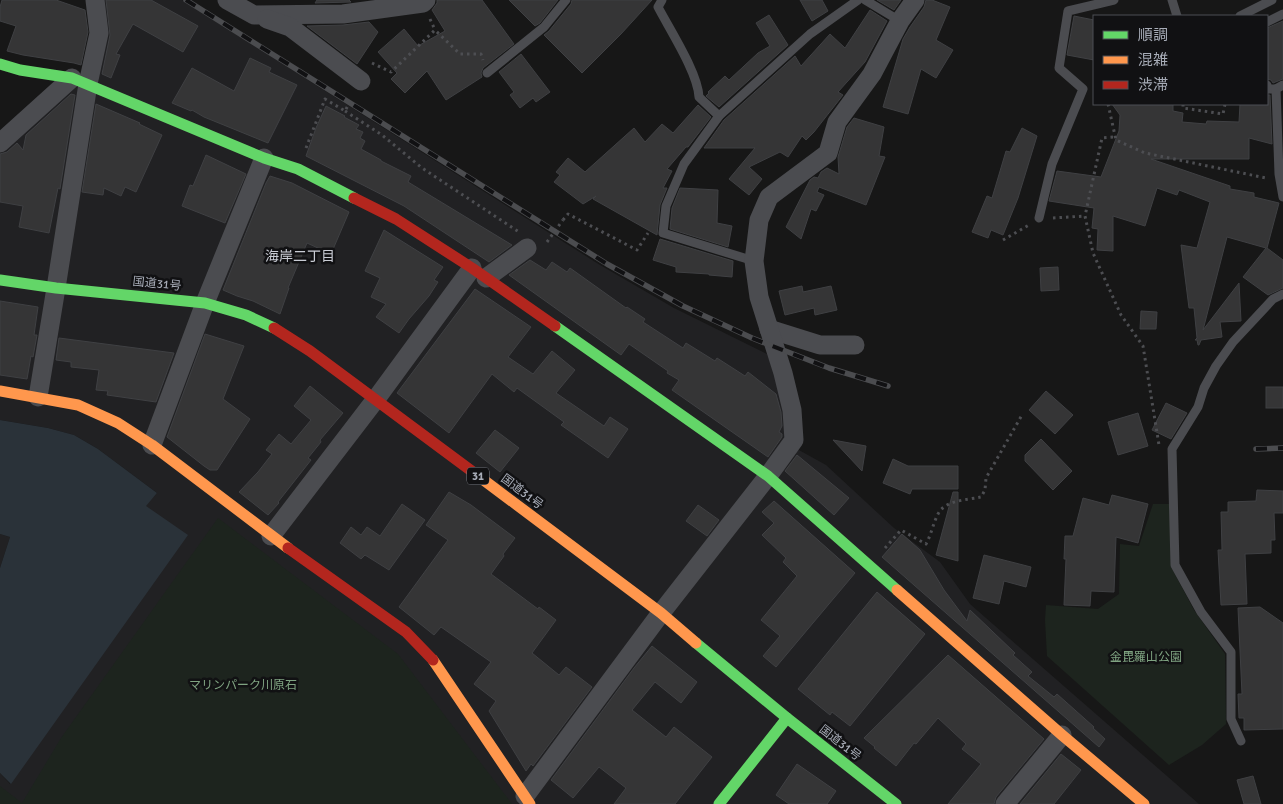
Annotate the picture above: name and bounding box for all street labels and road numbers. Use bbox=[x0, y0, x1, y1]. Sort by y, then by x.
street label: 国道31号 bbox=[132, 274, 182, 294]
road number: 31 bbox=[467, 468, 489, 484]
street label: 国道31号 bbox=[498, 471, 546, 513]
street label: 国道31号 bbox=[816, 722, 864, 764]

